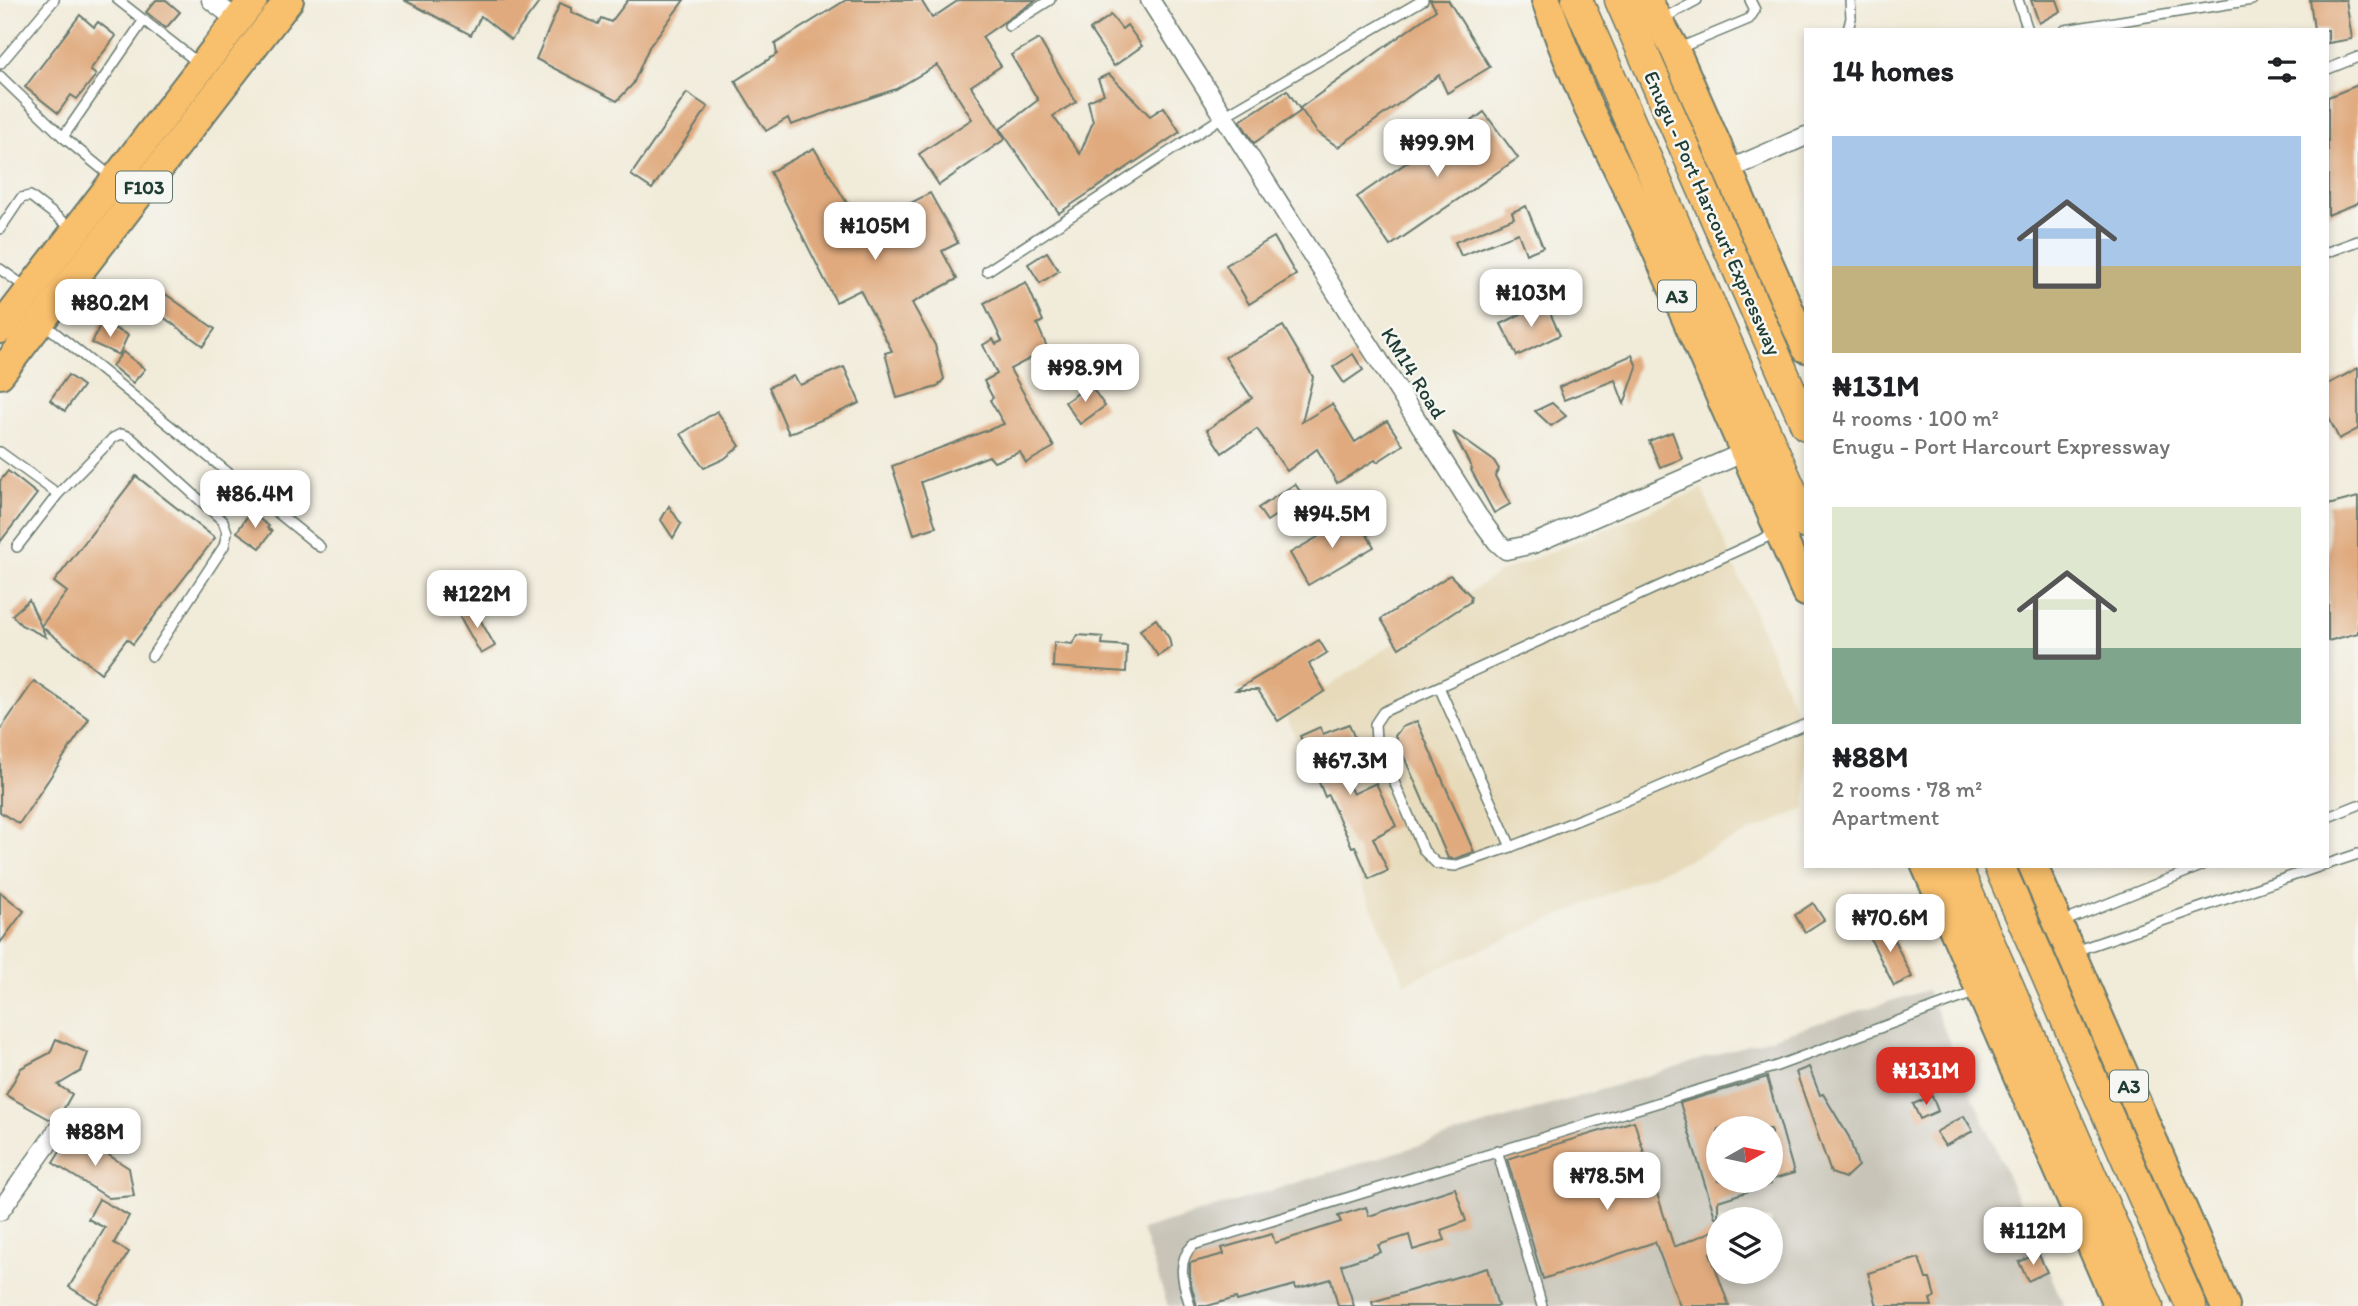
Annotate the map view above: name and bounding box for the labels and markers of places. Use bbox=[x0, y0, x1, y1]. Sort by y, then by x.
pin: ₦99.9M bbox=[1380, 120, 1494, 179]
pin: ₦105M bbox=[826, 202, 924, 262]
pin: ₦103M bbox=[1482, 270, 1580, 329]
pin: ₦80.2M bbox=[53, 280, 167, 339]
pin: ₦98.9M bbox=[1028, 344, 1142, 404]
pin: ₦86.4M bbox=[198, 470, 312, 530]
pin: ₦94.5M bbox=[1275, 490, 1389, 550]
pin: ₦122M bbox=[428, 570, 526, 630]
pin: ₦67.3M bbox=[1293, 738, 1407, 797]
pin: ₦70.6M bbox=[1833, 894, 1947, 954]
pin: ₦131M bbox=[1877, 1048, 1975, 1107]
pin: ₦88M bbox=[54, 1108, 136, 1168]
pin: ₦78.5M bbox=[1550, 1152, 1664, 1212]
pin: ₦112M bbox=[1984, 1208, 2082, 1267]

